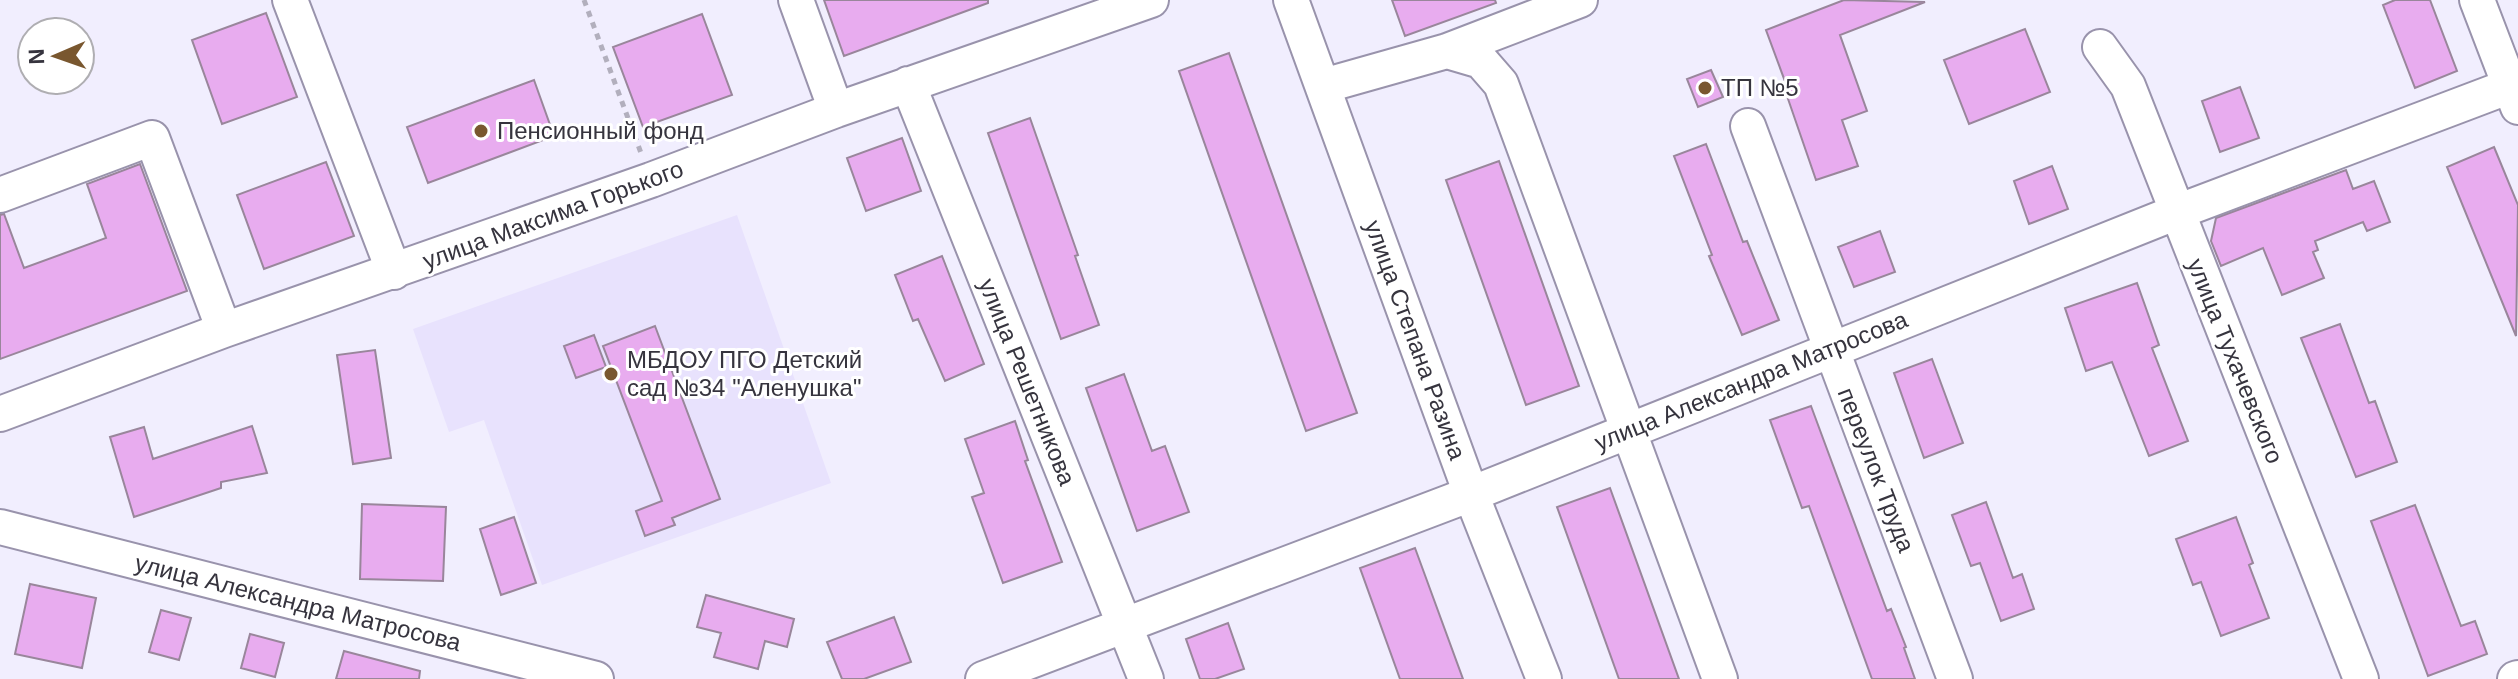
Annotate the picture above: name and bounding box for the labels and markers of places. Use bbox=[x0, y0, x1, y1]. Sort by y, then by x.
place label: ТП №5 bbox=[1721, 74, 1799, 101]
marker: ТП №5 bbox=[1696, 79, 1714, 97]
place label: Пенсионный фонд bbox=[497, 117, 704, 144]
marker: Пенсионный фонд bbox=[472, 122, 490, 140]
place label: МБДОУ ПГО Детский сад №34 "Аленушка" bbox=[627, 346, 862, 401]
marker: МБДОУ ПГО Детский сад №34 "Аленушка" bbox=[602, 365, 620, 383]

